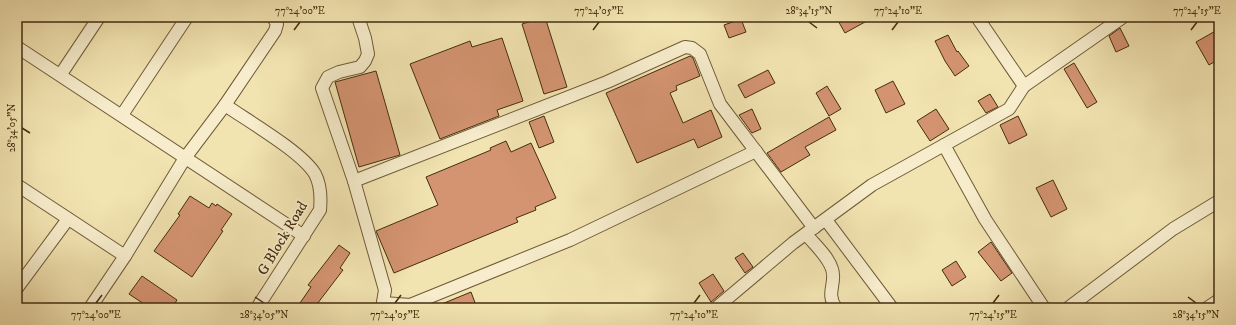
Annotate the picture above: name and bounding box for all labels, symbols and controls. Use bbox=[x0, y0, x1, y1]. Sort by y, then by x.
text: 77°24'00"E bbox=[275, 5, 325, 17]
text: 77°24'05"E bbox=[574, 5, 624, 17]
text: 28°34'15"N bbox=[786, 5, 832, 17]
text: 77°24'10"E bbox=[874, 5, 922, 17]
text: 77°24'15"E bbox=[1173, 5, 1221, 17]
text: 28°34'05"N bbox=[6, 104, 18, 152]
street label: G Block Road bbox=[253, 197, 312, 279]
text: 77°24'00"E bbox=[71, 309, 121, 321]
text: 28°34'05"N bbox=[240, 309, 288, 321]
text: 77°24'05"E bbox=[370, 309, 420, 321]
text: 77°24'10"E bbox=[670, 309, 718, 321]
text: 77°24'15"E bbox=[969, 309, 1017, 321]
text: 28°34'15"N bbox=[1173, 309, 1219, 321]

